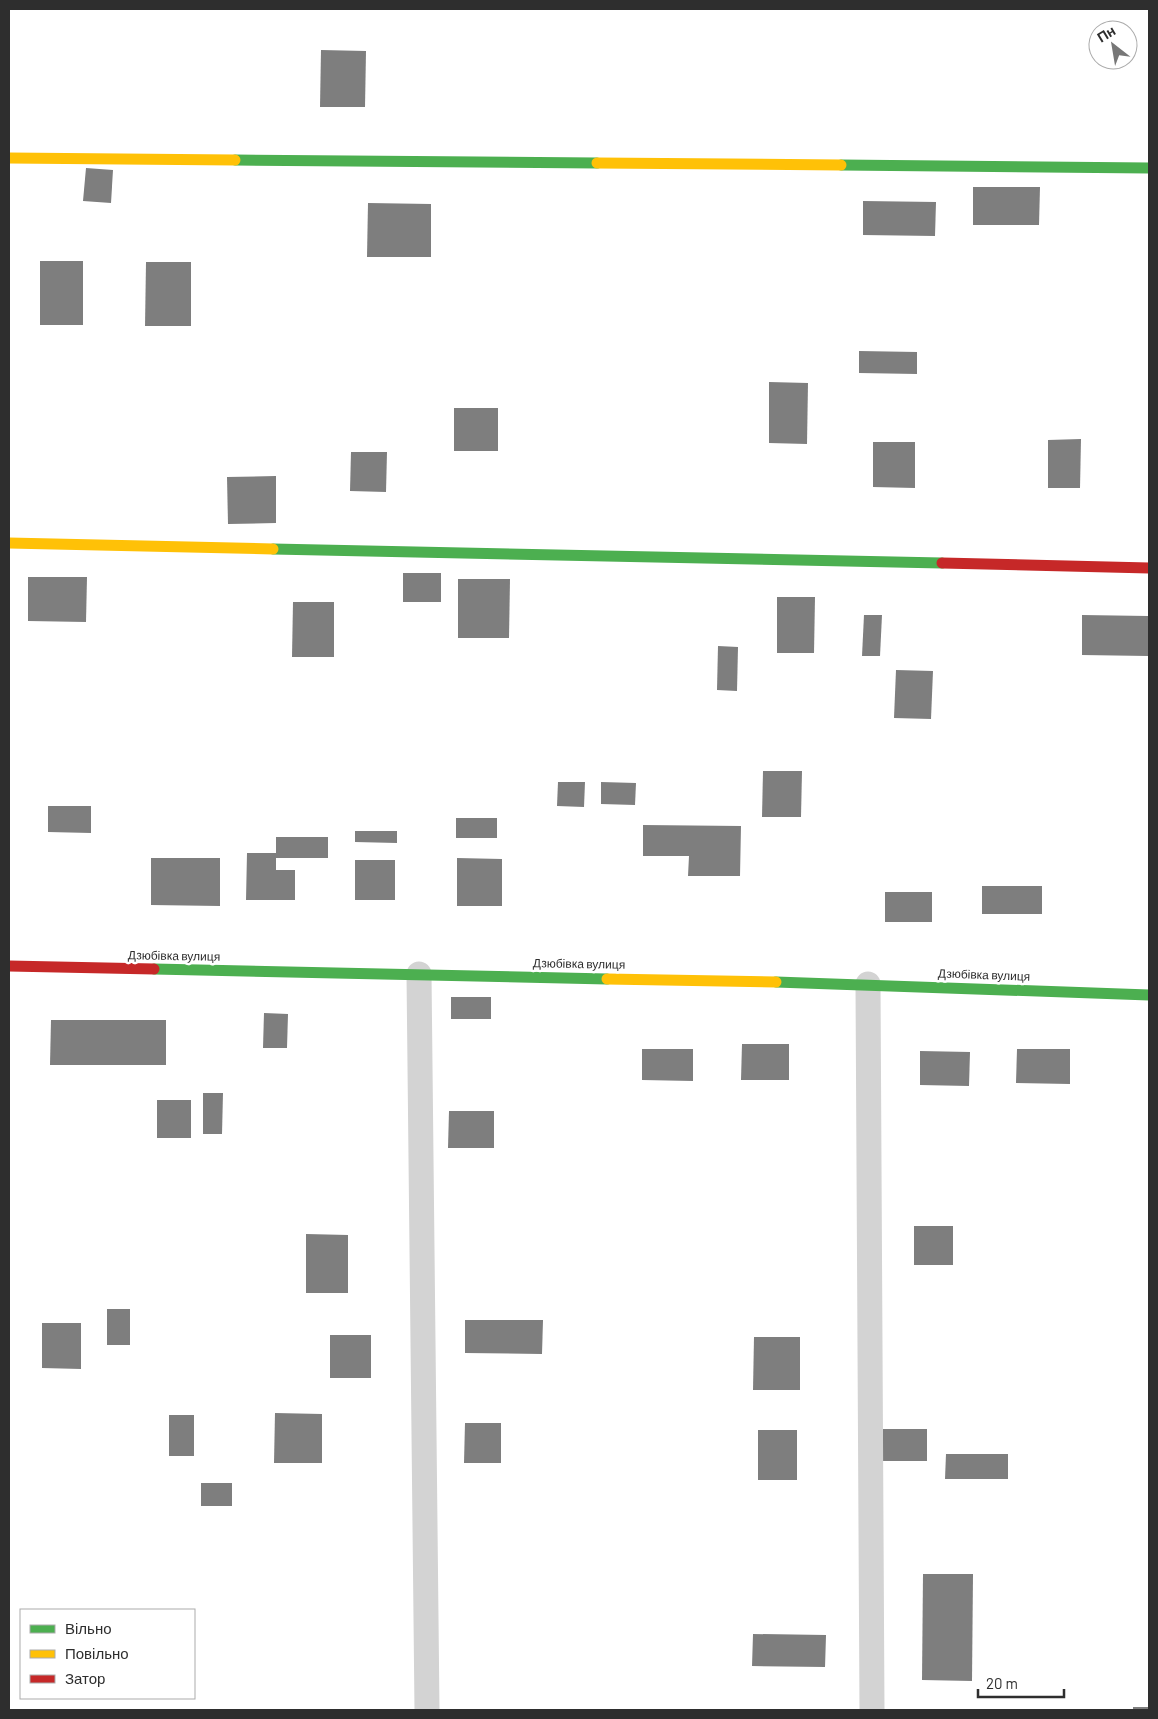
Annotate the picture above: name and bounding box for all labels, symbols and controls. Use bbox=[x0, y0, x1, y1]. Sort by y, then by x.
north arrow bbox=[1088, 20, 1138, 70]
text: Пн bbox=[1094, 21, 1118, 45]
street label: Дзюбівка вулиця bbox=[128, 947, 220, 964]
street label: Дзюбівка вулиця bbox=[533, 955, 625, 972]
street label: Дзюбівка вулиця bbox=[938, 965, 1030, 984]
legend bbox=[20, 1609, 195, 1699]
text: Вільно bbox=[65, 1619, 112, 1637]
text: Повільно bbox=[65, 1644, 129, 1662]
scale bar bbox=[978, 1666, 1064, 1698]
text: Затор bbox=[65, 1669, 105, 1687]
text: 20 m bbox=[986, 1674, 1018, 1692]

